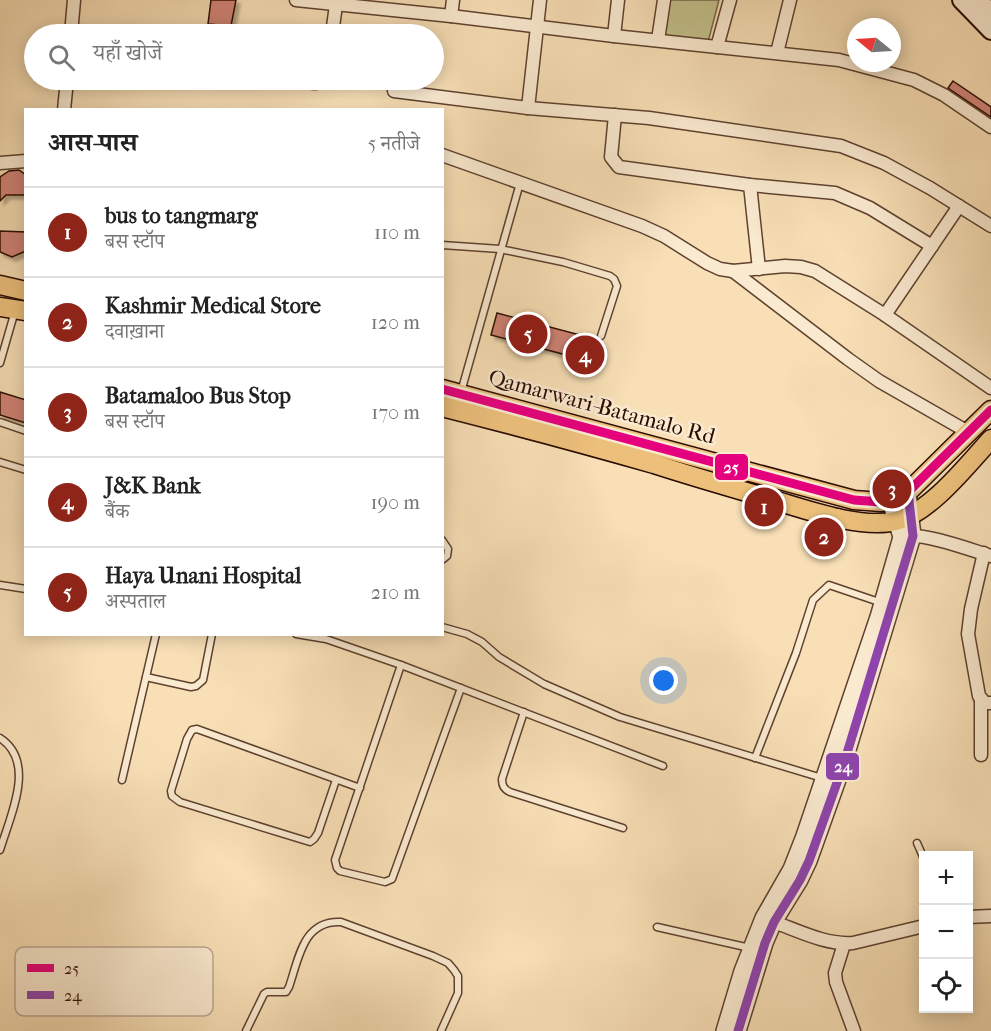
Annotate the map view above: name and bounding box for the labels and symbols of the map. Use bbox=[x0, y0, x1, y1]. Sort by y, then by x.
north arrow bbox=[847, 18, 901, 72]
pin: 5 bbox=[508, 312, 548, 356]
pin: 4 bbox=[566, 332, 604, 378]
street label: Qamarwari-Batamalo Rd bbox=[486, 364, 719, 450]
line badge: 25 bbox=[714, 453, 749, 481]
text: 25 bbox=[723, 458, 739, 477]
pin: 3 bbox=[872, 466, 912, 512]
pin: 1 bbox=[744, 484, 783, 530]
pin: 2 bbox=[804, 514, 844, 560]
your location bbox=[649, 666, 678, 695]
line badge: 24 bbox=[825, 752, 860, 781]
text: 24 bbox=[834, 757, 853, 777]
legend bbox=[15, 947, 213, 1016]
text: 25 bbox=[64, 959, 79, 978]
text: 24 bbox=[64, 986, 82, 1005]

